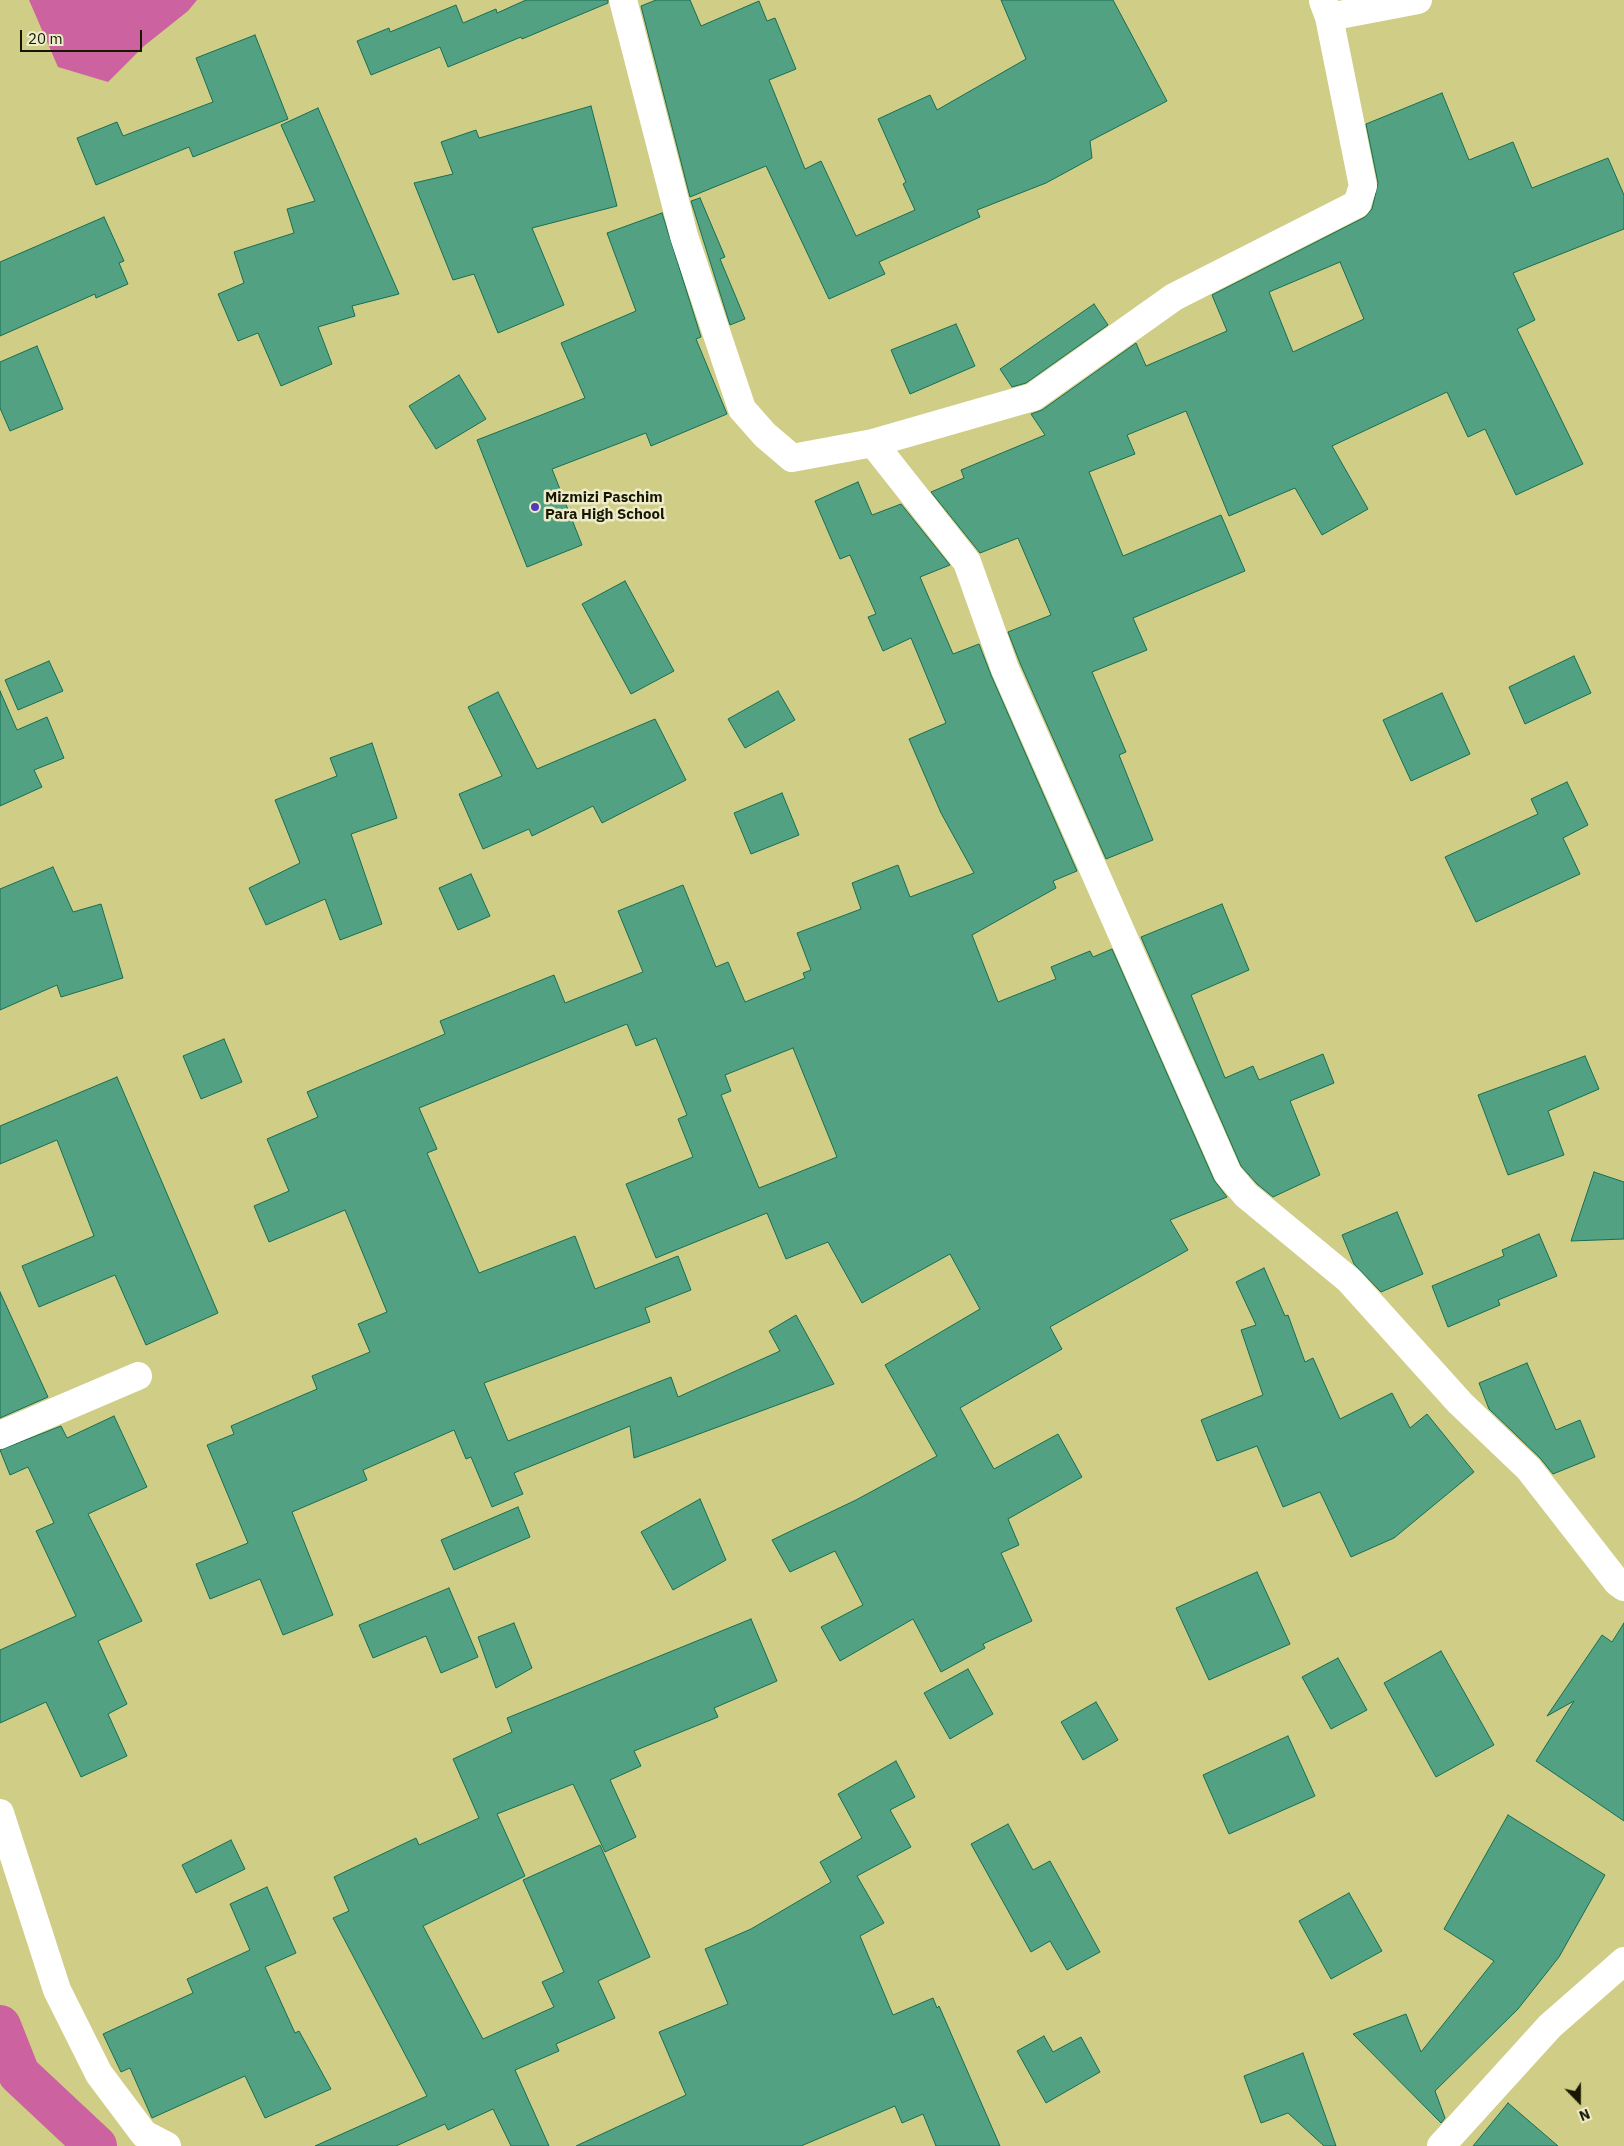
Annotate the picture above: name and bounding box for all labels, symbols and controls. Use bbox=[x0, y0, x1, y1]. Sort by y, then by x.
scale bar bbox=[22, 20, 145, 52]
text: 20 m bbox=[28, 29, 63, 48]
place label: Mizmizi Paschim Para High School bbox=[545, 489, 665, 524]
marker: Mizmizi Paschim Para High School bbox=[529, 501, 541, 513]
north arrow bbox=[1554, 2076, 1604, 2126]
text: N bbox=[1577, 2105, 1593, 2125]

